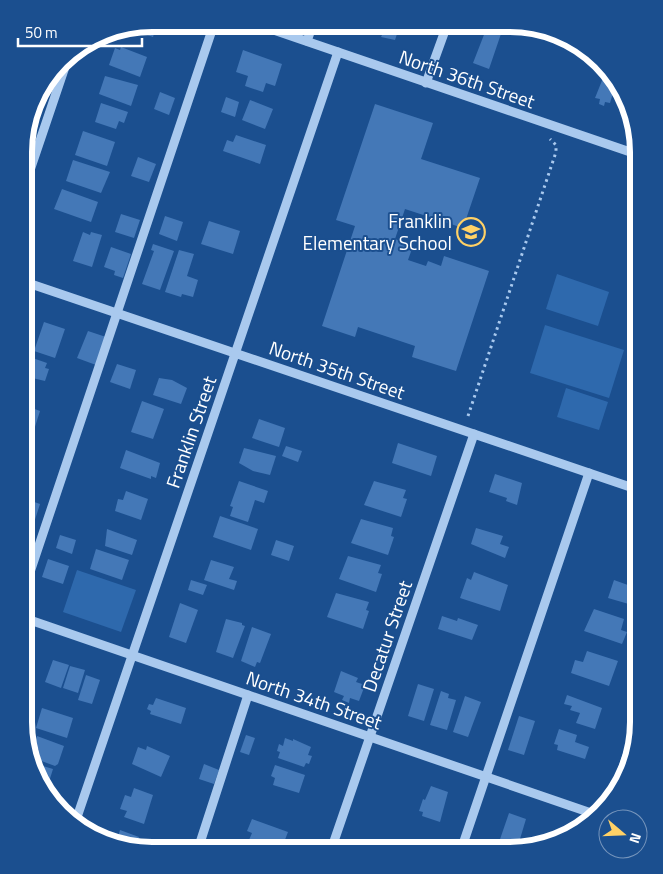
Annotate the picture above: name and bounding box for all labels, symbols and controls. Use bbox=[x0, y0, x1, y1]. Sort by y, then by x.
scale bar bbox=[18, 15, 141, 47]
text: 50 m bbox=[25, 21, 58, 44]
street label: North 36th Street bbox=[395, 42, 539, 115]
place label: Franklin Elementary School bbox=[303, 206, 452, 257]
school or university icon: Franklin Elementary School bbox=[456, 217, 486, 247]
street label: North 35th Street bbox=[265, 333, 409, 406]
street label: Franklin Street bbox=[158, 372, 223, 492]
street label: Decatur Street bbox=[354, 576, 419, 695]
street label: North 34th Street bbox=[242, 663, 386, 736]
north arrow bbox=[598, 809, 648, 859]
text: N bbox=[624, 830, 647, 846]

